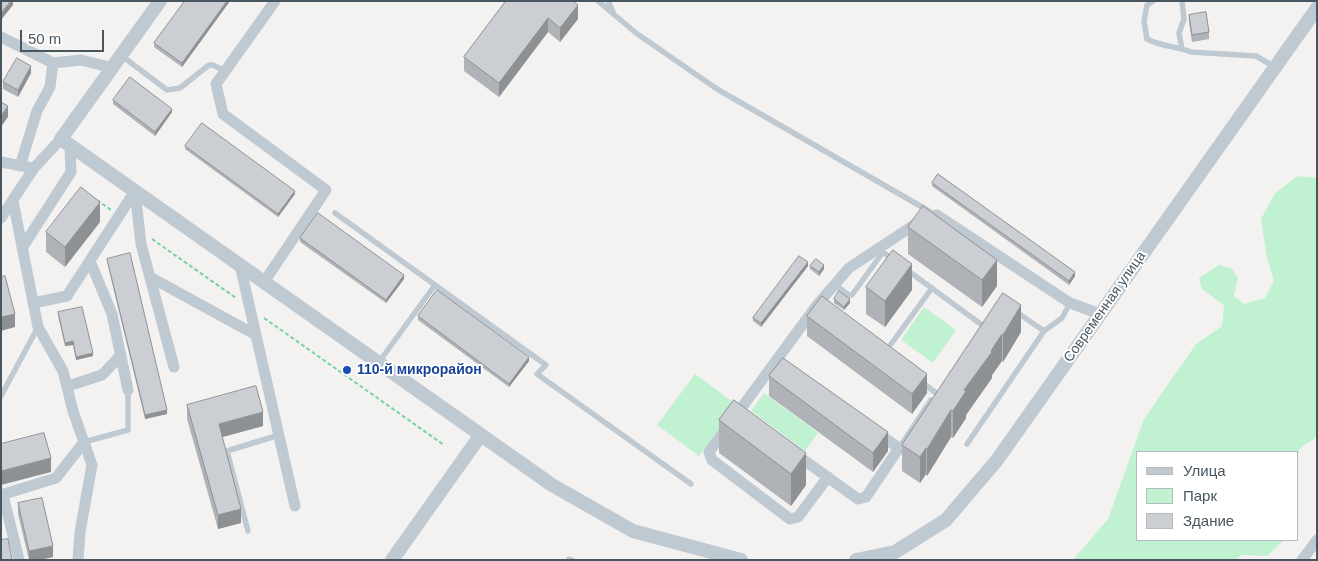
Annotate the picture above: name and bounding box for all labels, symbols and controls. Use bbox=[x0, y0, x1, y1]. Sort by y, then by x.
scale bar bbox=[22, 20, 106, 52]
text: 50 m bbox=[28, 30, 61, 47]
street label: Современная улица bbox=[1060, 248, 1150, 366]
place label: 110-й микрорайон bbox=[357, 362, 482, 378]
marker: 110-й микрорайон bbox=[341, 364, 353, 376]
legend bbox=[1136, 451, 1298, 541]
text: Улица bbox=[1183, 462, 1226, 479]
text: Парк bbox=[1183, 487, 1217, 504]
text: Здание bbox=[1183, 512, 1234, 529]

